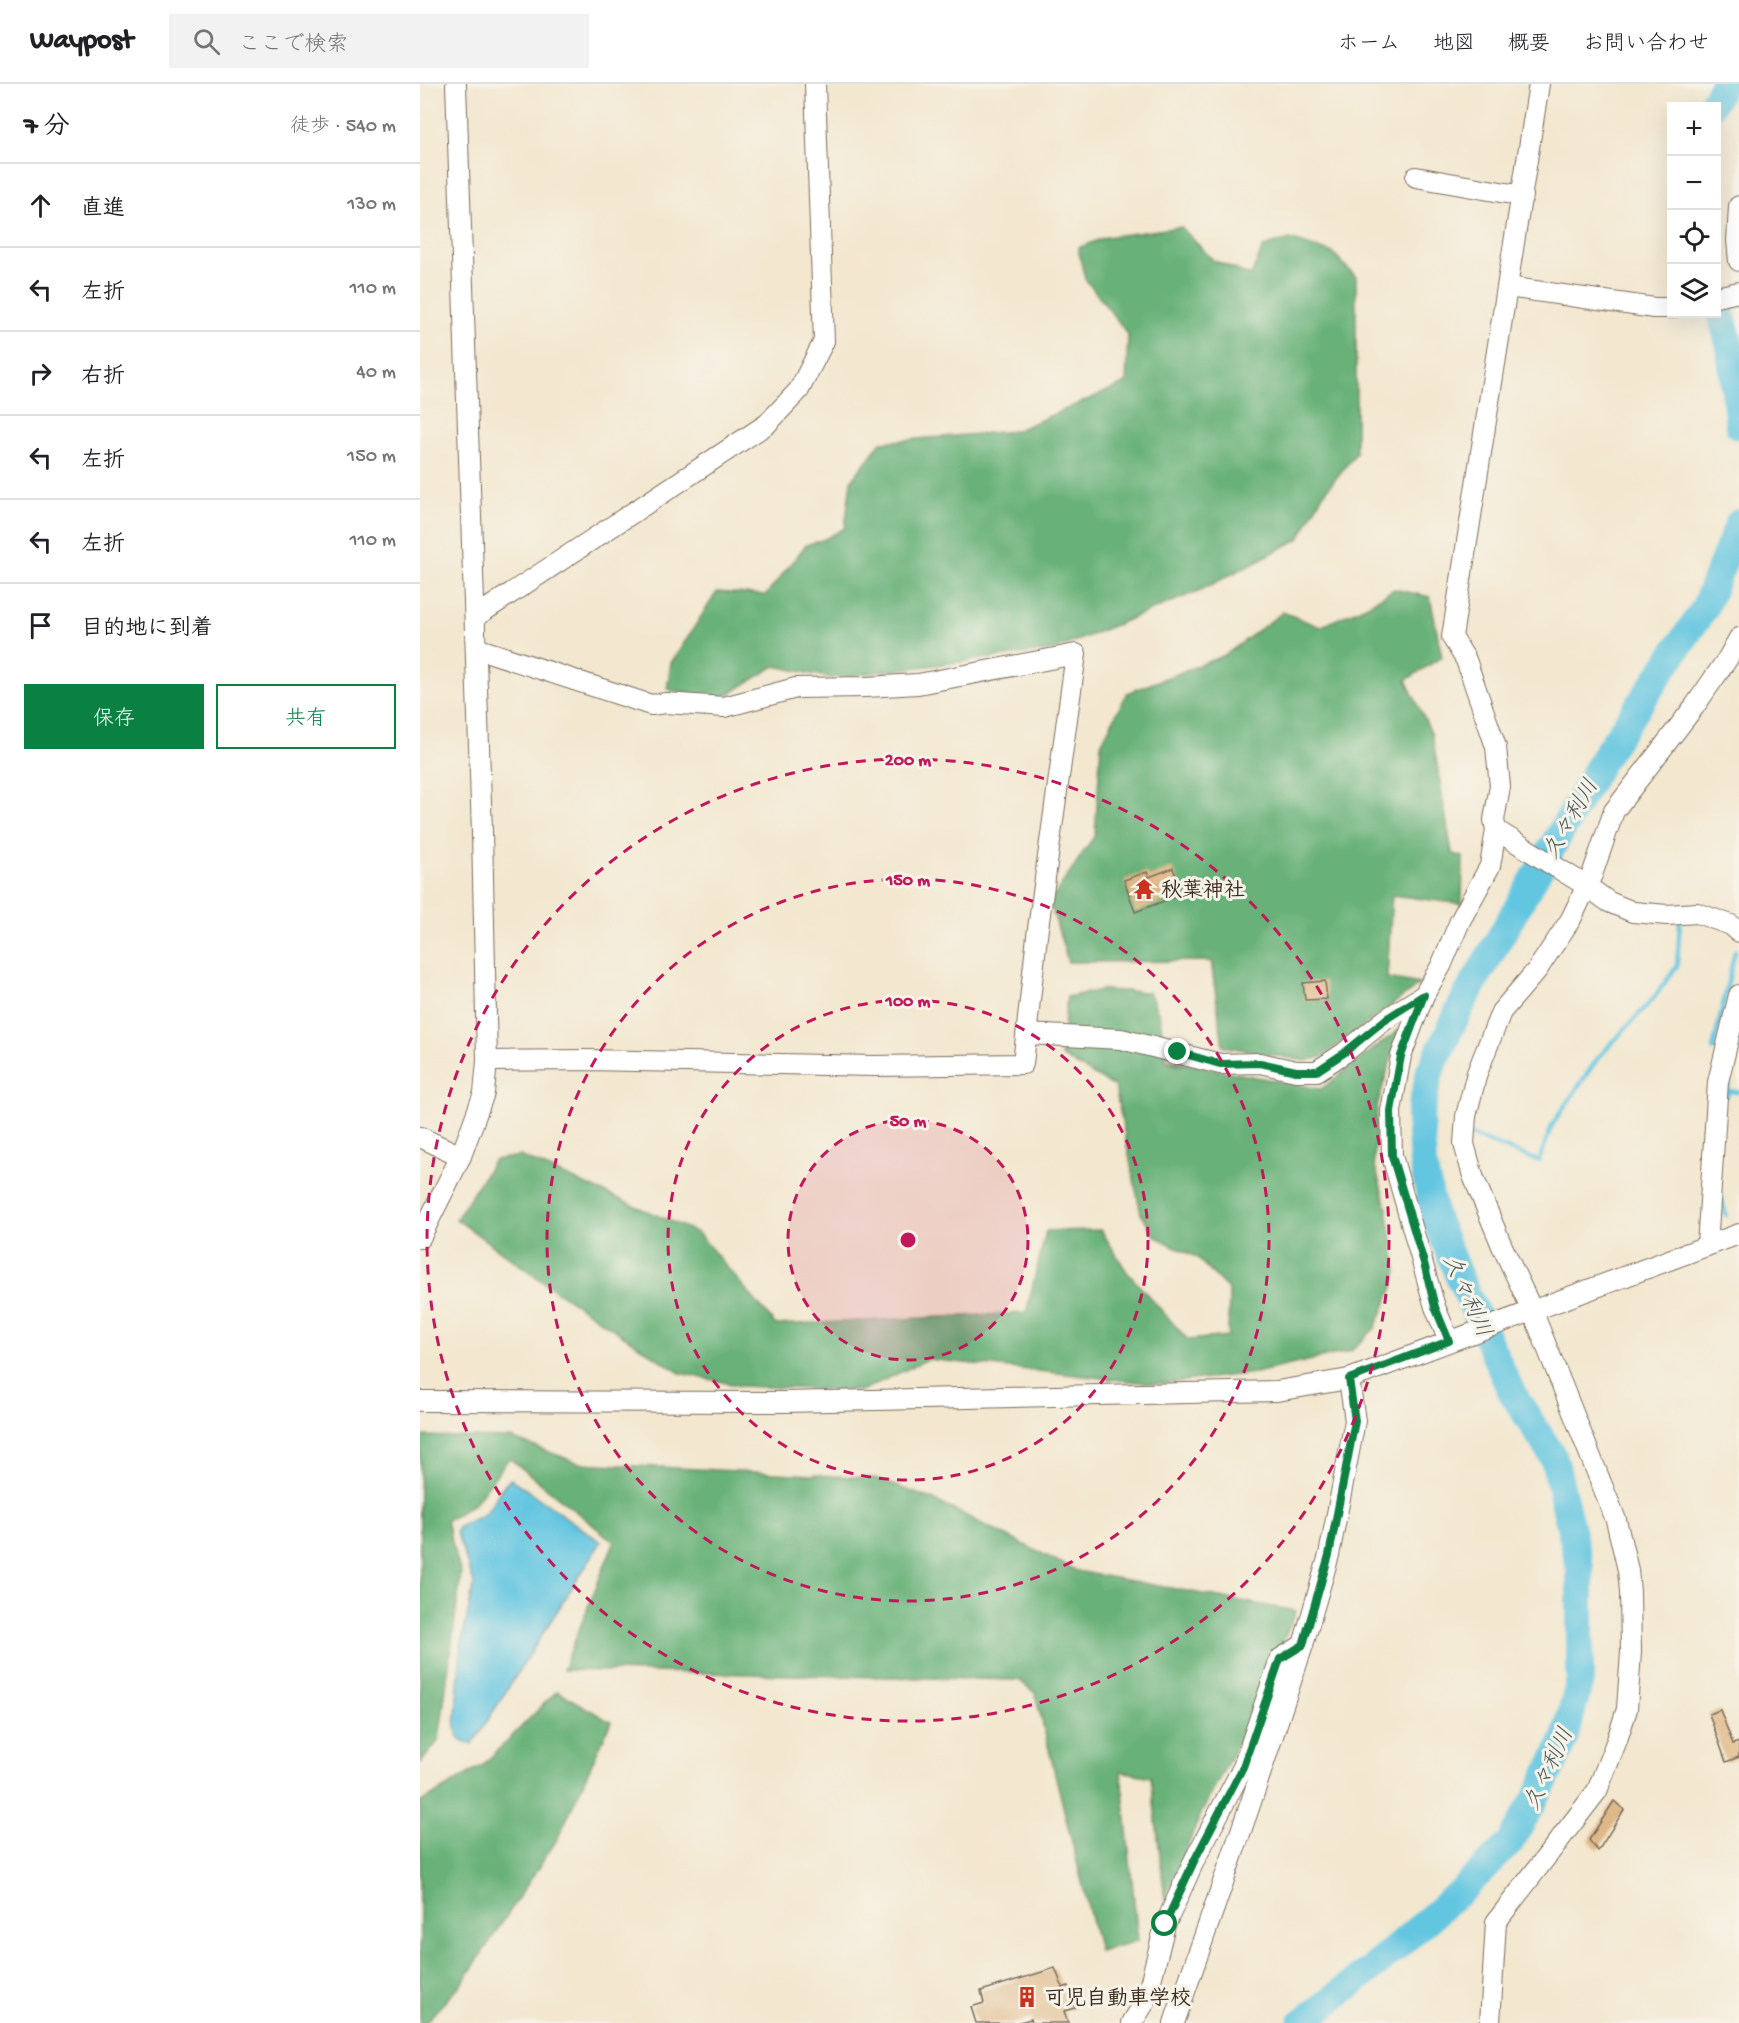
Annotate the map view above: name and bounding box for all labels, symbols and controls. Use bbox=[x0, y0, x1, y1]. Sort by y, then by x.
search box bbox=[169, 14, 589, 68]
text: Waypost bbox=[30, 25, 133, 58]
icon: search bbox=[190, 25, 223, 58]
text: ここで検索 bbox=[238, 33, 348, 59]
text: ホーム bbox=[1338, 33, 1400, 58]
text: 地図 bbox=[1433, 33, 1475, 58]
text: 概要 bbox=[1508, 33, 1550, 58]
text: お問い合わせ bbox=[1583, 33, 1709, 58]
map controls bbox=[1667, 102, 1721, 318]
button: + bbox=[1667, 102, 1721, 156]
text: 7 分 bbox=[24, 113, 70, 144]
text: 徒歩 · 540 m bbox=[290, 116, 396, 139]
button: − bbox=[1667, 156, 1721, 210]
icon: ahead bbox=[24, 189, 57, 222]
text: 130 m bbox=[347, 194, 396, 217]
text: 直進 bbox=[81, 197, 125, 223]
button: locate bbox=[1667, 210, 1721, 264]
button: layers bbox=[1667, 264, 1721, 318]
icon: left bbox=[24, 273, 57, 306]
text: 110 m bbox=[350, 278, 396, 301]
text: 左折 bbox=[81, 281, 125, 307]
icon: right bbox=[24, 357, 57, 390]
text: 40 m bbox=[356, 362, 396, 385]
text: 右折 bbox=[81, 365, 125, 391]
icon: left bbox=[24, 441, 57, 474]
text: 150 m bbox=[347, 446, 396, 469]
text: 左折 bbox=[81, 449, 125, 475]
icon: left bbox=[24, 525, 57, 558]
text: 110 m bbox=[350, 530, 396, 553]
text: 左折 bbox=[81, 533, 125, 559]
icon: arrive bbox=[24, 609, 57, 642]
text: 目的地に到着 bbox=[81, 617, 213, 643]
button: 保存 bbox=[24, 684, 204, 749]
button: 共有 bbox=[216, 684, 396, 749]
text: 200 m bbox=[885, 751, 931, 772]
water label: 久々利川 bbox=[1538, 775, 1606, 865]
text: 150 m bbox=[885, 871, 930, 892]
temple icon: 秋葉神社 bbox=[1132, 877, 1156, 901]
place label: 秋葉神社 bbox=[1161, 878, 1245, 905]
text: 100 m bbox=[885, 992, 931, 1013]
route end bbox=[1164, 1038, 1190, 1064]
text: 50 m bbox=[890, 1112, 927, 1133]
centre of rings bbox=[898, 1230, 918, 1250]
water label: 久々利川 bbox=[1436, 1251, 1496, 1342]
water label: 久々利川 bbox=[1519, 1724, 1581, 1815]
route start bbox=[1151, 1910, 1177, 1936]
building icon: 可児自動車学校 bbox=[1015, 1985, 1039, 2009]
place label: 可児自動車学校 bbox=[1044, 1986, 1191, 2013]

